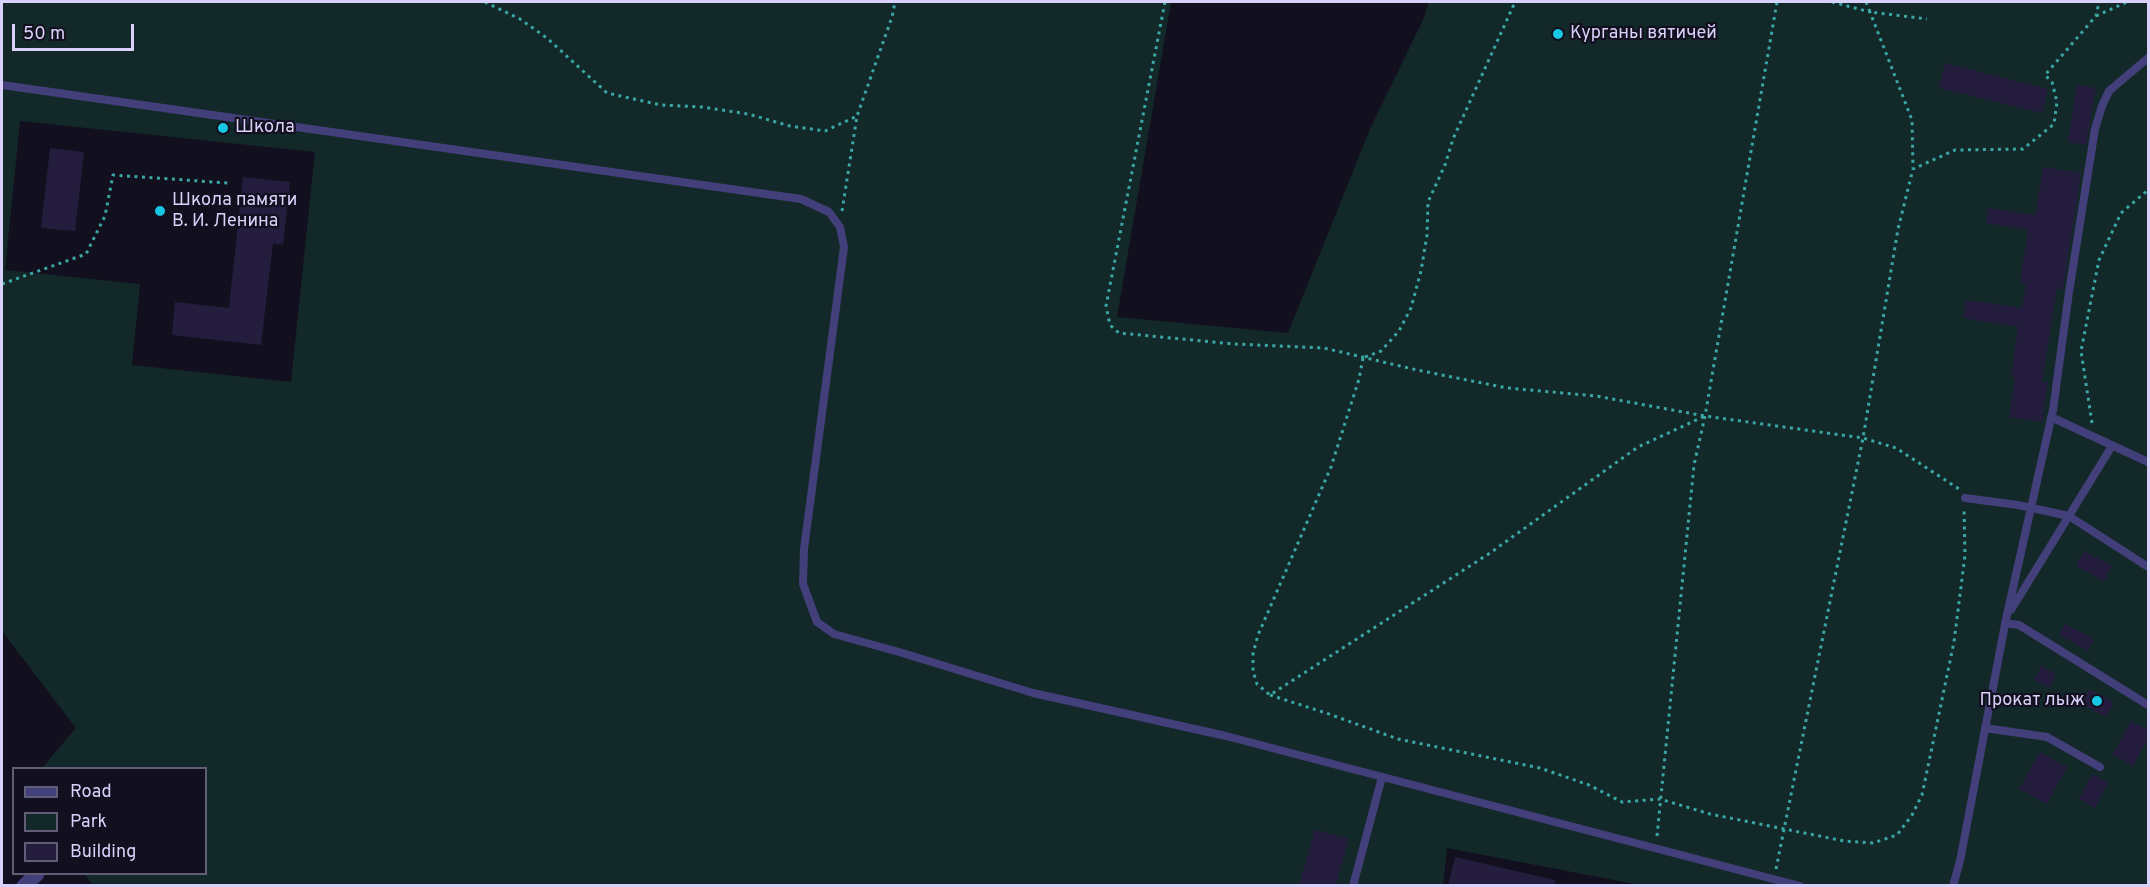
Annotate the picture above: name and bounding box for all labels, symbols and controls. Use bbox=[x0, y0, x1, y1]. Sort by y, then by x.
scale bar bbox=[15, 12, 136, 50]
text: 50 m bbox=[23, 23, 65, 46]
place label: Курганы вятичей bbox=[1570, 23, 1717, 45]
marker: Курганы вятичей bbox=[1551, 27, 1565, 41]
place label: Школа bbox=[235, 117, 295, 139]
marker: Школа bbox=[216, 121, 230, 135]
place label: Школа памяти В. И. Ленина bbox=[172, 190, 297, 232]
marker: Школа памяти В. И. Ленина bbox=[153, 204, 167, 218]
place label: Прокат лыж bbox=[1980, 690, 2085, 712]
marker: Прокат лыж bbox=[2090, 694, 2104, 708]
legend bbox=[12, 767, 207, 875]
text: Road bbox=[70, 781, 112, 804]
text: Park bbox=[70, 811, 107, 834]
text: Building bbox=[70, 841, 136, 864]

